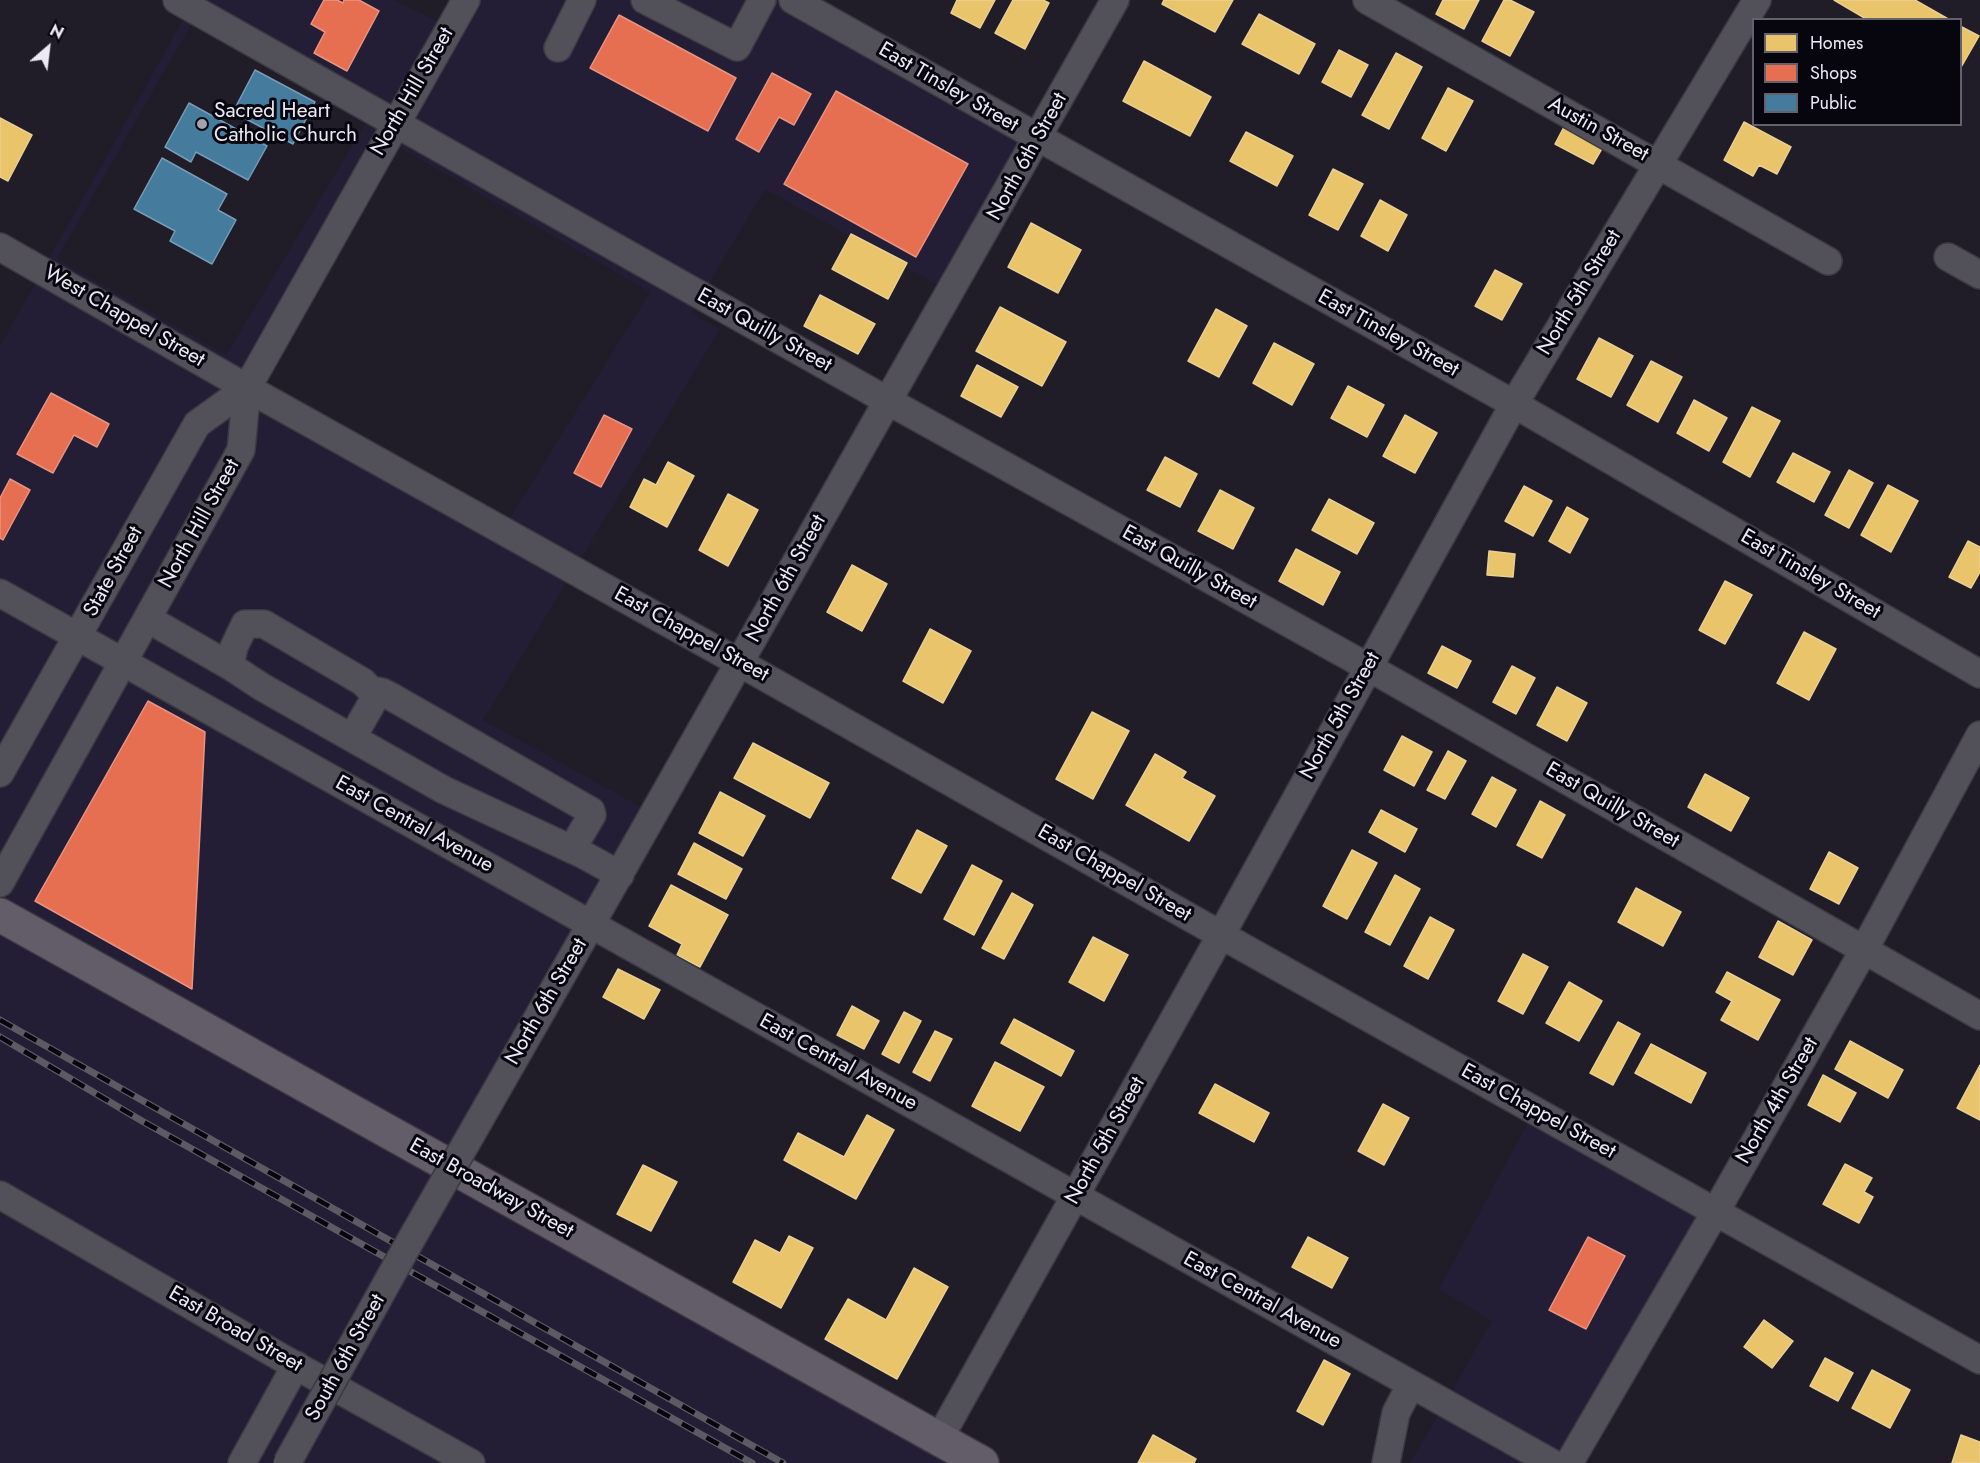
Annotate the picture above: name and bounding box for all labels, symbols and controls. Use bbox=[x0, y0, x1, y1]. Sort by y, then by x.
north arrow bbox=[18, 18, 78, 78]
legend bbox=[1752, 18, 1962, 126]
text: N bbox=[46, 19, 68, 45]
street label: North Hill Street bbox=[366, 23, 460, 161]
text: Homes bbox=[1810, 30, 1863, 56]
street label: East Tinsley Street bbox=[874, 38, 1022, 138]
text: Shops bbox=[1810, 60, 1857, 86]
street label: North 6th Street bbox=[983, 89, 1073, 225]
text: Public bbox=[1810, 90, 1857, 116]
street label: Austin Street bbox=[1543, 92, 1653, 168]
place label: Sacred Heart Catholic Church bbox=[214, 99, 357, 149]
marker: Sacred Heart Catholic Church bbox=[195, 117, 209, 131]
street label: North 5th Street bbox=[1533, 226, 1627, 360]
street label: West Chappel Street bbox=[39, 261, 209, 373]
street label: East Quilly Street bbox=[692, 284, 836, 378]
street label: East Tinsley Street bbox=[1313, 285, 1463, 383]
street label: North Hill Street bbox=[154, 455, 246, 593]
street label: North 6th Street bbox=[742, 511, 832, 647]
street label: East Quilly Street bbox=[1117, 521, 1261, 615]
street label: State Street bbox=[79, 523, 149, 621]
street label: East Tinsley Street bbox=[1736, 525, 1884, 625]
street label: East Chappel Street bbox=[609, 582, 773, 688]
street label: North 5th Street bbox=[1296, 648, 1386, 784]
street label: East Quilly Street bbox=[1541, 758, 1683, 854]
street label: East Central Avenue bbox=[331, 771, 497, 879]
street label: East Chappel Street bbox=[1033, 820, 1195, 928]
street label: North 6th Street bbox=[501, 934, 593, 1070]
street label: East Central Avenue bbox=[755, 1009, 921, 1117]
street label: North 4th Street bbox=[1732, 1033, 1824, 1169]
street label: East Chappel Street bbox=[1456, 1059, 1620, 1165]
street label: North 5th Street bbox=[1061, 1073, 1151, 1209]
street label: East Broadway Street bbox=[405, 1133, 577, 1245]
street label: East Central Avenue bbox=[1179, 1247, 1345, 1355]
street label: East Broad Street bbox=[164, 1282, 306, 1378]
street label: South 6th Street bbox=[301, 1290, 391, 1426]

